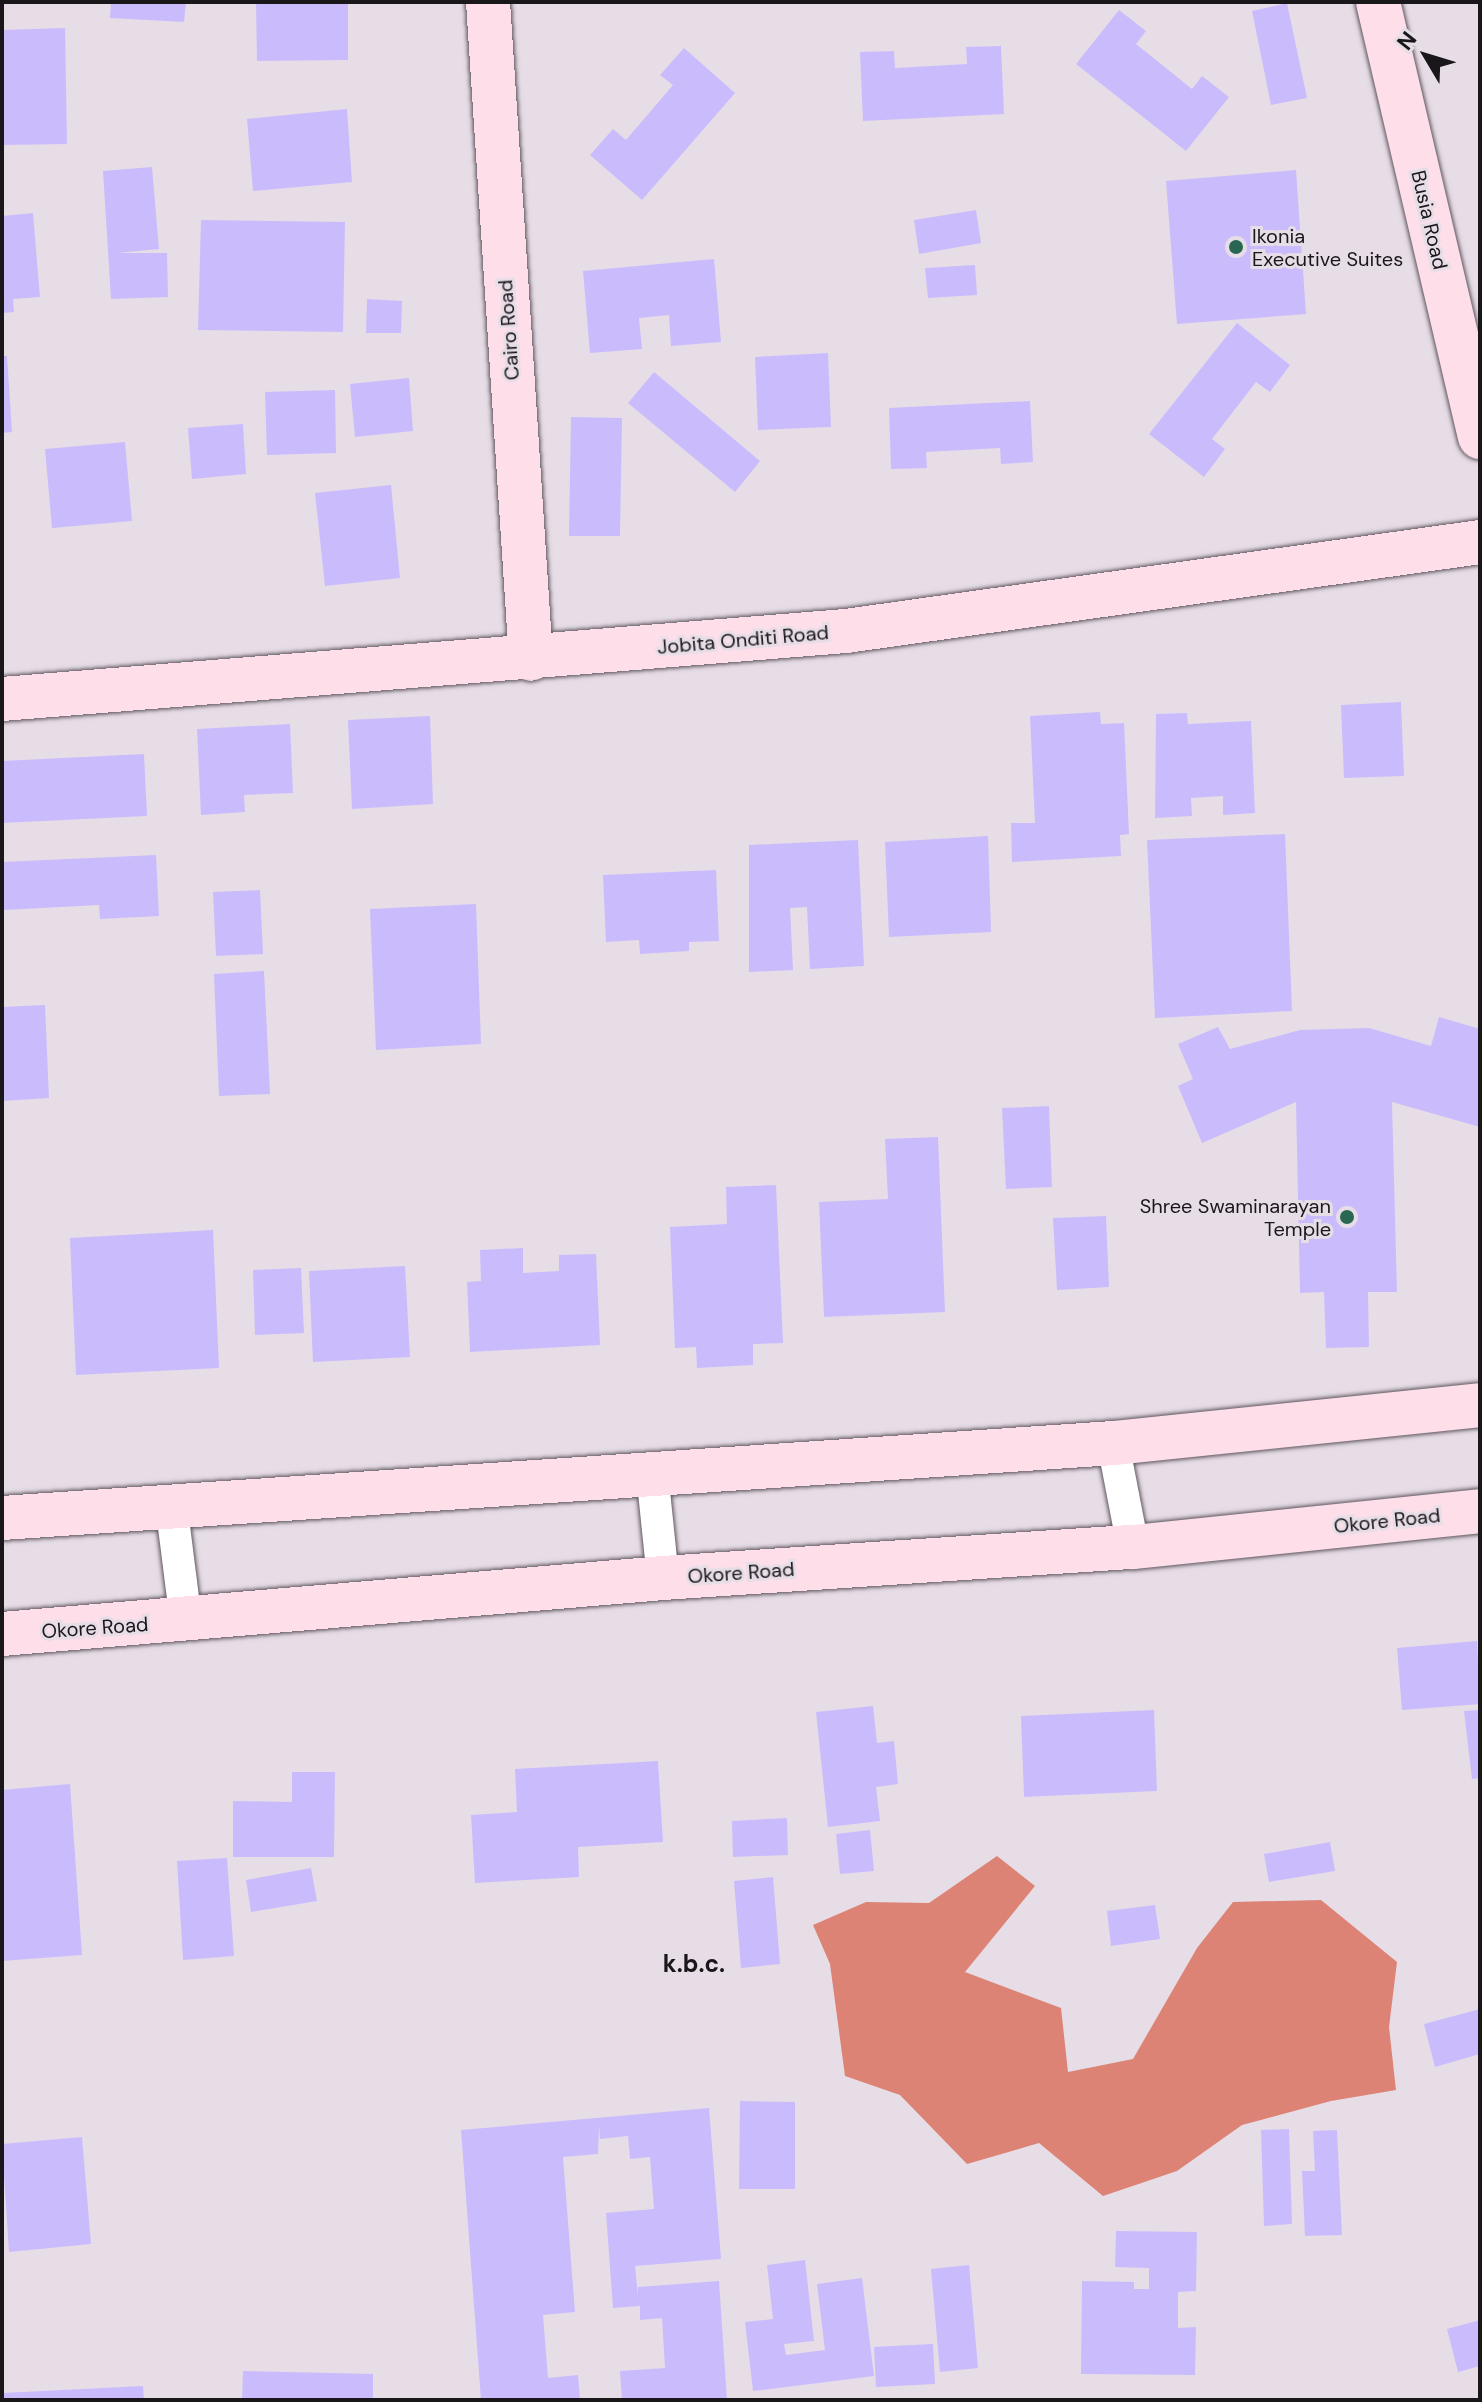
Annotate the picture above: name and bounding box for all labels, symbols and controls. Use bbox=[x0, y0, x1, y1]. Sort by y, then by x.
north arrow bbox=[1386, 16, 1466, 96]
text: N bbox=[1390, 26, 1423, 56]
street label: Busia Road bbox=[1406, 168, 1452, 272]
place label: Ikonia Executive Suites bbox=[1252, 224, 1403, 271]
marker: Ikonia Executive Suites bbox=[1227, 238, 1245, 256]
street label: Cairo Road bbox=[494, 279, 524, 381]
street label: Jobita Onditi Road bbox=[656, 621, 830, 659]
place label: Shree Swaminarayan Temple bbox=[1140, 1194, 1331, 1241]
marker: Shree Swaminarayan Temple bbox=[1338, 1208, 1356, 1226]
street label: Okore Road bbox=[1333, 1503, 1441, 1539]
street label: Okore Road bbox=[687, 1557, 795, 1589]
street label: Okore Road bbox=[41, 1612, 149, 1644]
district label: k.b.c. bbox=[663, 1950, 725, 1978]

